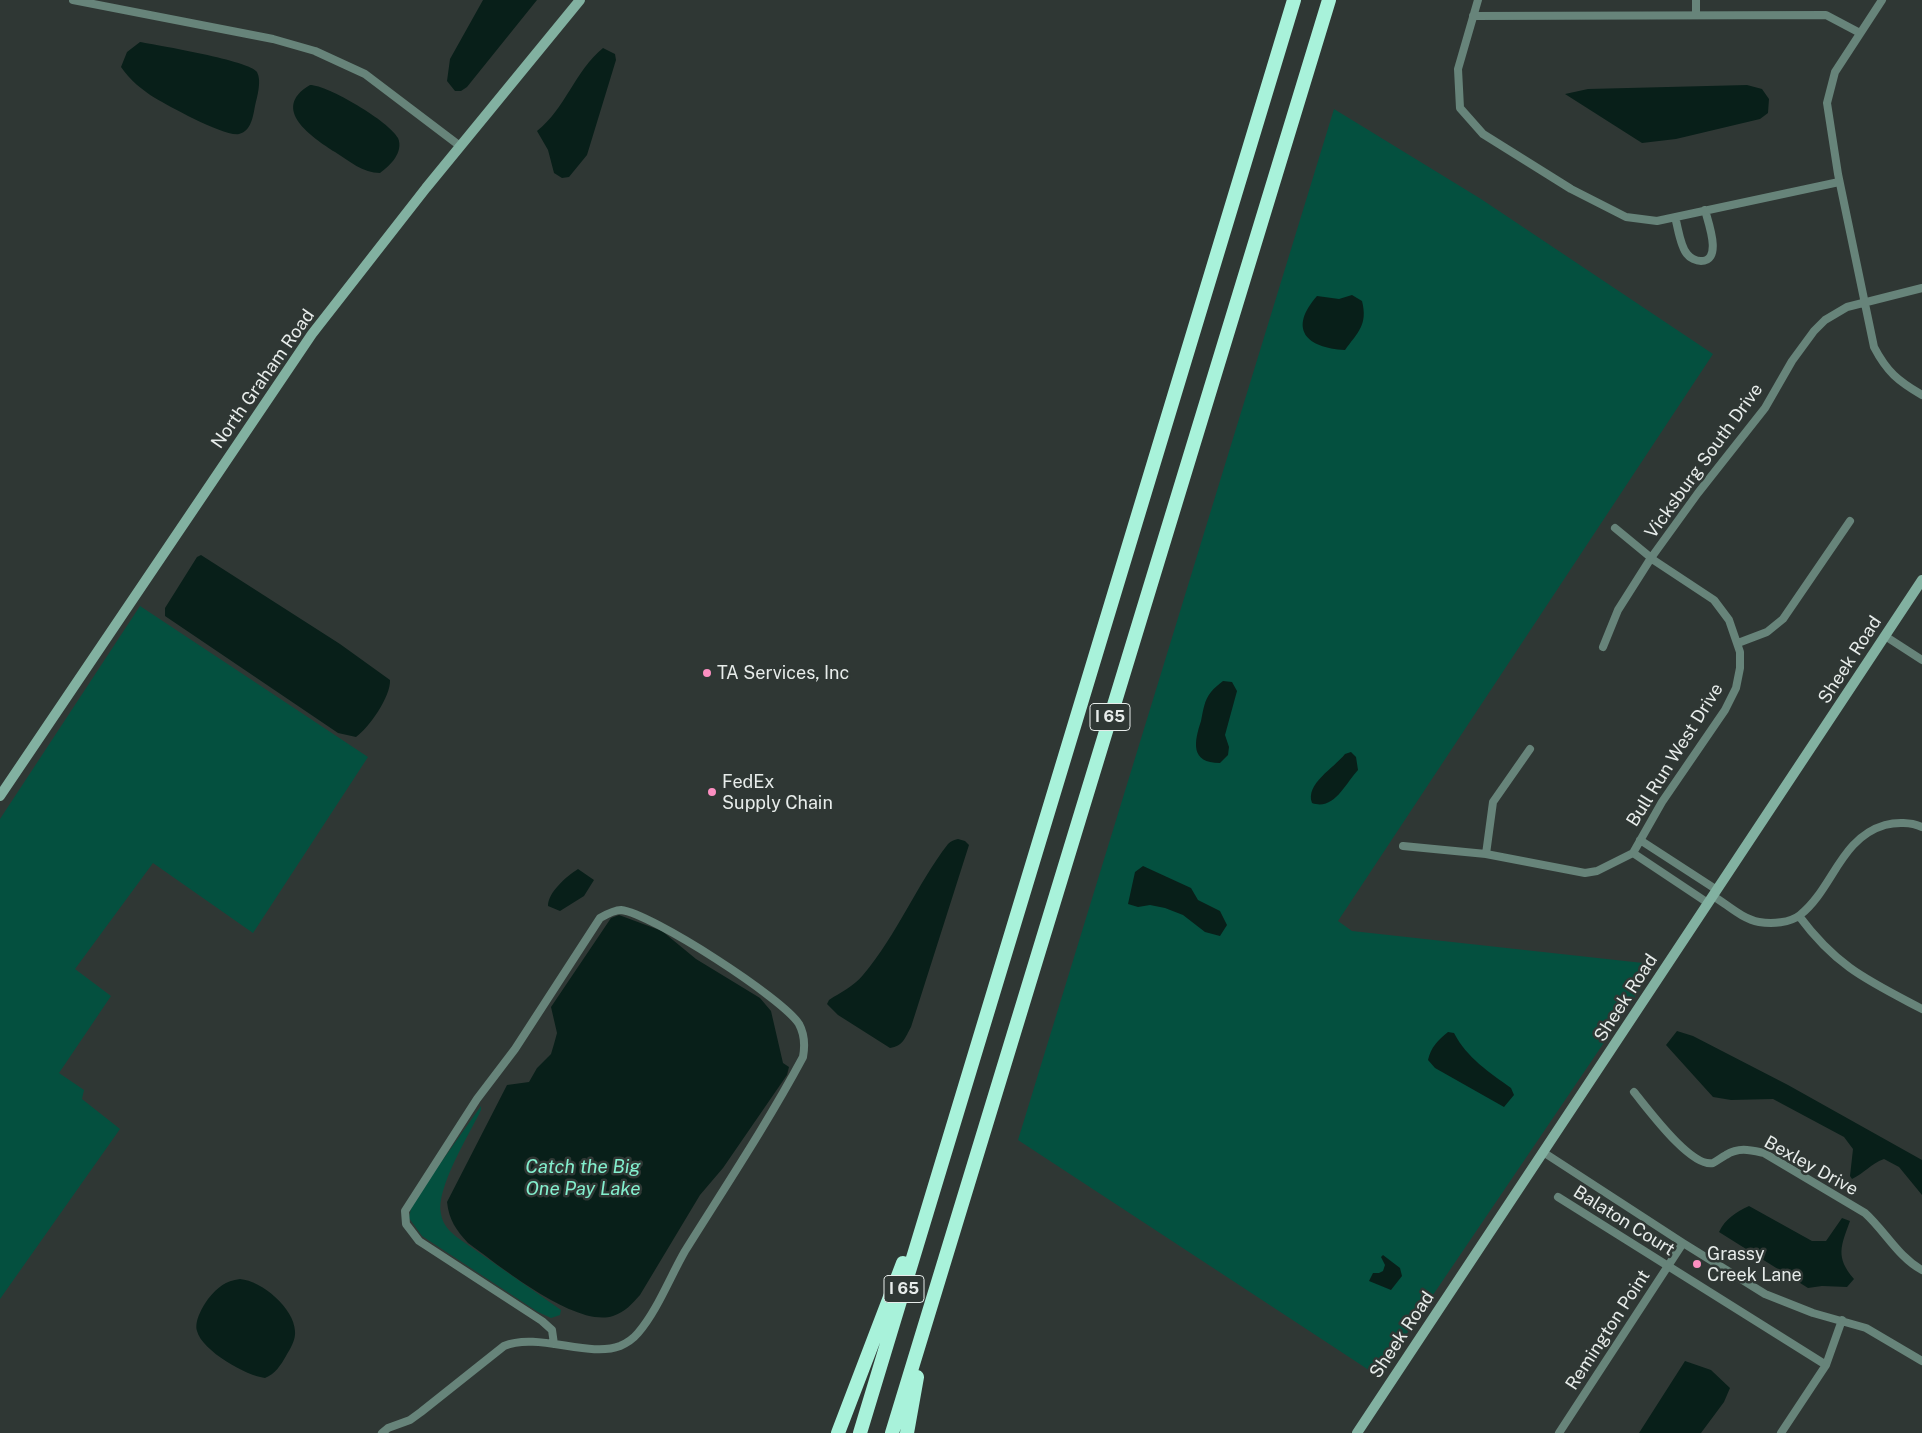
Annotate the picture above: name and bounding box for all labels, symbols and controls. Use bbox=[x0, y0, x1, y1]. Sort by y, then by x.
street label: North Graham Road bbox=[207, 305, 319, 453]
street label: Vicksburg South Drive bbox=[1641, 379, 1767, 543]
street label: Sheek Road bbox=[1814, 612, 1886, 708]
place label: TA Services, Inc bbox=[717, 662, 849, 684]
marker: TA Services, Inc bbox=[701, 667, 713, 679]
street label: Bull Run West Drive bbox=[1622, 679, 1728, 831]
road number: I 65 bbox=[1090, 704, 1130, 730]
place label: FedEx Supply Chain bbox=[722, 771, 833, 814]
marker: FedEx Supply Chain bbox=[706, 786, 718, 798]
street label: Sheek Road bbox=[1590, 950, 1662, 1046]
street label: Bexley Drive bbox=[1760, 1131, 1862, 1201]
water label: Catch the Big One Pay Lake bbox=[525, 1156, 641, 1200]
street label: Balaton Court bbox=[1569, 1181, 1679, 1261]
place label: Grassy Creek Lane bbox=[1707, 1243, 1802, 1286]
marker: Grassy Creek Lane bbox=[1691, 1258, 1703, 1270]
street label: Remington Point bbox=[1561, 1266, 1655, 1394]
road number: I 65 bbox=[884, 1276, 924, 1302]
street label: Sheek Road bbox=[1365, 1288, 1439, 1382]

